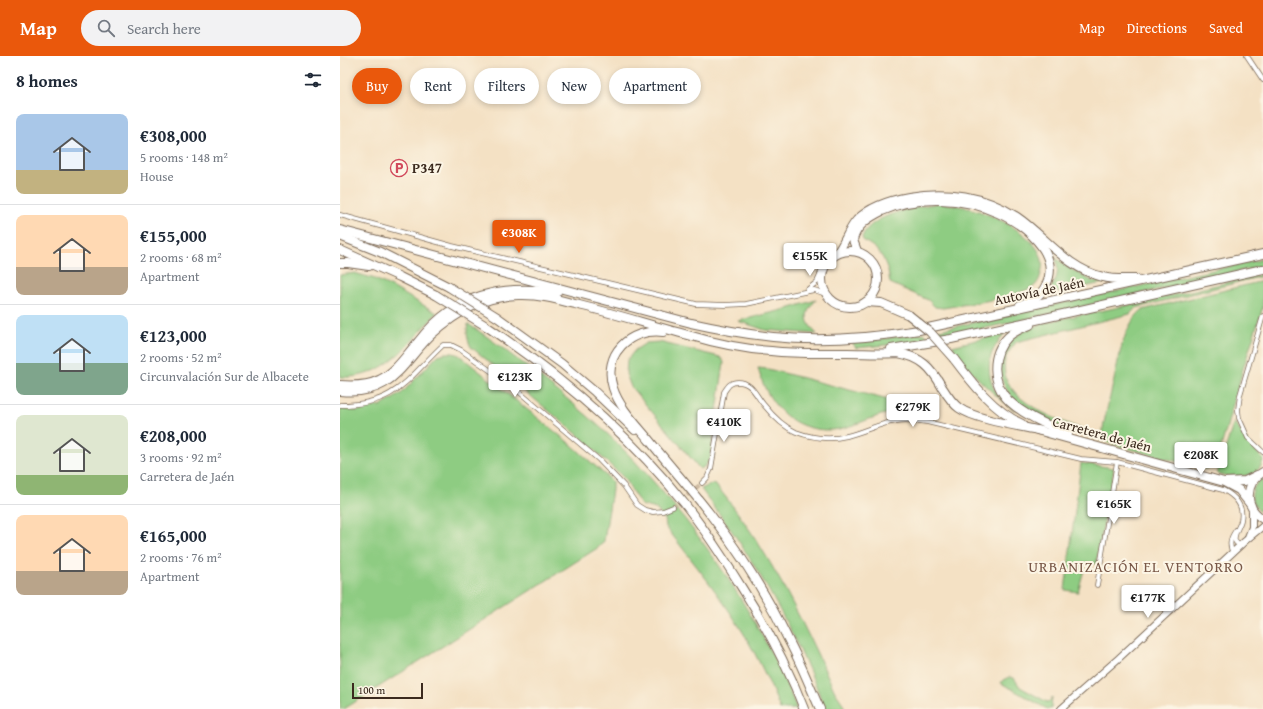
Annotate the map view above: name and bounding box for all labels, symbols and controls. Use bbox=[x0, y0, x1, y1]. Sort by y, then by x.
search box bbox=[81, 10, 361, 46]
text: Map bbox=[20, 14, 57, 42]
icon: search bbox=[95, 17, 117, 39]
text: Search here bbox=[127, 18, 201, 39]
text: Map bbox=[1079, 18, 1105, 38]
text: Directions bbox=[1127, 18, 1187, 38]
text: Saved bbox=[1209, 18, 1243, 38]
text: 8 homes bbox=[16, 68, 78, 93]
chip: Buy bbox=[352, 68, 402, 104]
chip: Rent bbox=[410, 68, 466, 104]
chip: Filters bbox=[474, 68, 539, 104]
chip: New bbox=[547, 68, 601, 104]
chip: Apartment bbox=[609, 68, 701, 104]
icon: filters bbox=[302, 69, 324, 91]
text: €308,000 bbox=[140, 123, 206, 148]
icon: home bbox=[48, 130, 96, 178]
text: 5 rooms · 148 m² bbox=[140, 148, 228, 167]
parking icon: P347 bbox=[389, 158, 409, 178]
place label: P347 bbox=[412, 158, 442, 178]
text: House bbox=[140, 167, 174, 186]
pin: €308K bbox=[491, 220, 547, 254]
text: €155,000 bbox=[140, 223, 206, 248]
text: €308K bbox=[501, 223, 537, 242]
icon: home bbox=[48, 231, 96, 279]
pin: €155K bbox=[782, 243, 838, 277]
text: €155K bbox=[792, 246, 828, 265]
text: 2 rooms · 68 m² bbox=[140, 248, 222, 267]
text: Apartment bbox=[140, 267, 200, 286]
street label: Autovía de Jaén bbox=[992, 272, 1086, 310]
text: €123,000 bbox=[140, 323, 206, 348]
icon: home bbox=[48, 331, 96, 379]
text: 2 rooms · 52 m² bbox=[140, 348, 222, 367]
pin: €123K bbox=[487, 364, 543, 398]
text: Circunvalación Sur de Albacete bbox=[140, 367, 309, 386]
text: €123K bbox=[497, 367, 533, 386]
pin: €279K bbox=[885, 394, 941, 428]
text: €279K bbox=[895, 397, 931, 416]
pin: €410K bbox=[696, 409, 752, 443]
street label: Carretera de Jaén bbox=[1050, 411, 1154, 457]
text: €410K bbox=[706, 412, 742, 431]
text: €208,000 bbox=[140, 423, 206, 448]
icon: home bbox=[48, 431, 96, 479]
pin: €208K bbox=[1173, 442, 1229, 476]
text: €208K bbox=[1183, 445, 1219, 464]
text: 3 rooms · 92 m² bbox=[140, 448, 222, 467]
text: Carretera de Jaén bbox=[140, 467, 234, 486]
pin: €165K bbox=[1086, 491, 1142, 525]
text: €165K bbox=[1096, 494, 1132, 513]
text: €165,000 bbox=[140, 523, 206, 548]
icon: home bbox=[48, 531, 96, 579]
text: 2 rooms · 76 m² bbox=[140, 548, 222, 567]
district label: URBANIZACIÓN EL VENTORRO bbox=[1028, 556, 1244, 577]
text: Apartment bbox=[140, 567, 200, 586]
pin: €177K bbox=[1120, 585, 1176, 619]
text: €177K bbox=[1130, 588, 1166, 607]
scale bar bbox=[352, 681, 423, 700]
text: 100 m bbox=[358, 682, 385, 698]

